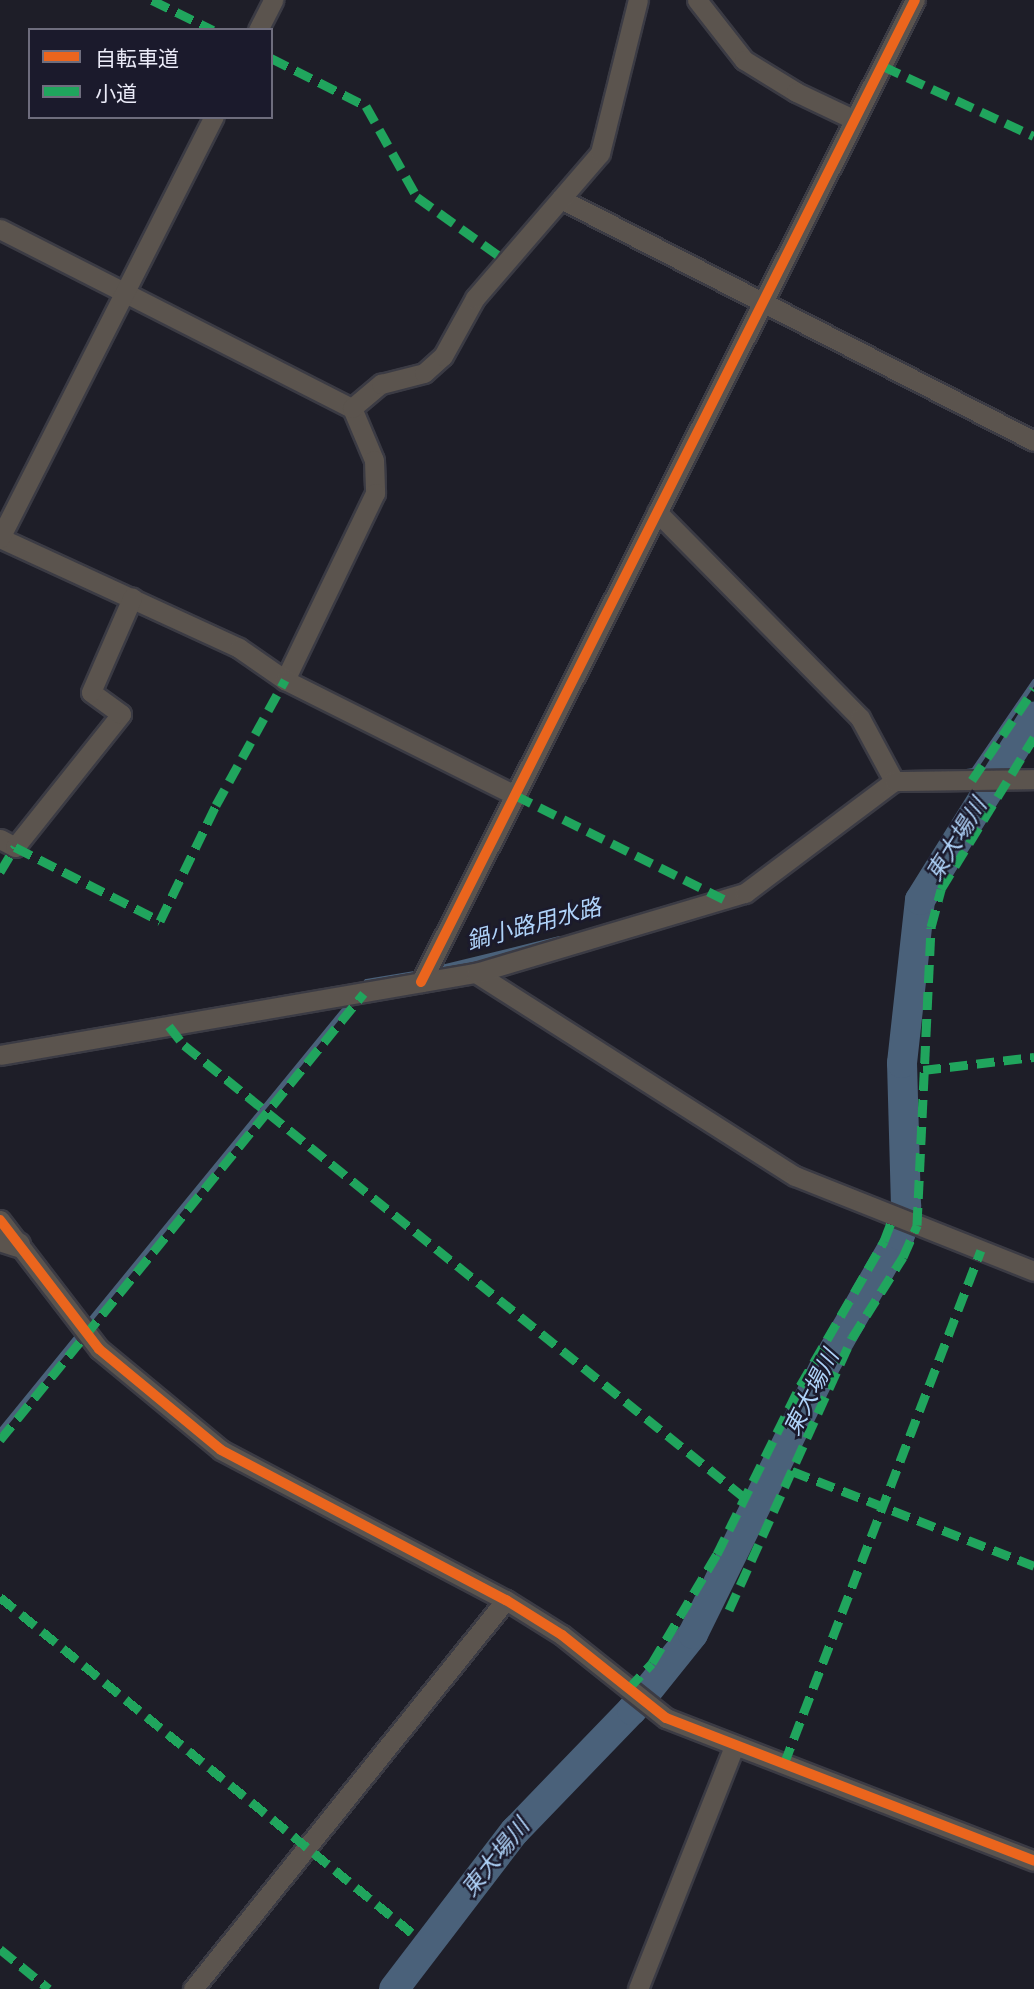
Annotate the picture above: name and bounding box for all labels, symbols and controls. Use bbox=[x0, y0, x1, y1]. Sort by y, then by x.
legend bbox=[28, 28, 273, 119]
text: 自転車道 bbox=[95, 47, 179, 71]
text: 小道 bbox=[95, 82, 137, 106]
water label: 東大場川 bbox=[921, 794, 993, 886]
water label: 鍋小路用水路 bbox=[464, 894, 604, 956]
water label: 東大場川 bbox=[779, 1346, 845, 1440]
water label: 東大場川 bbox=[456, 1814, 536, 1902]

